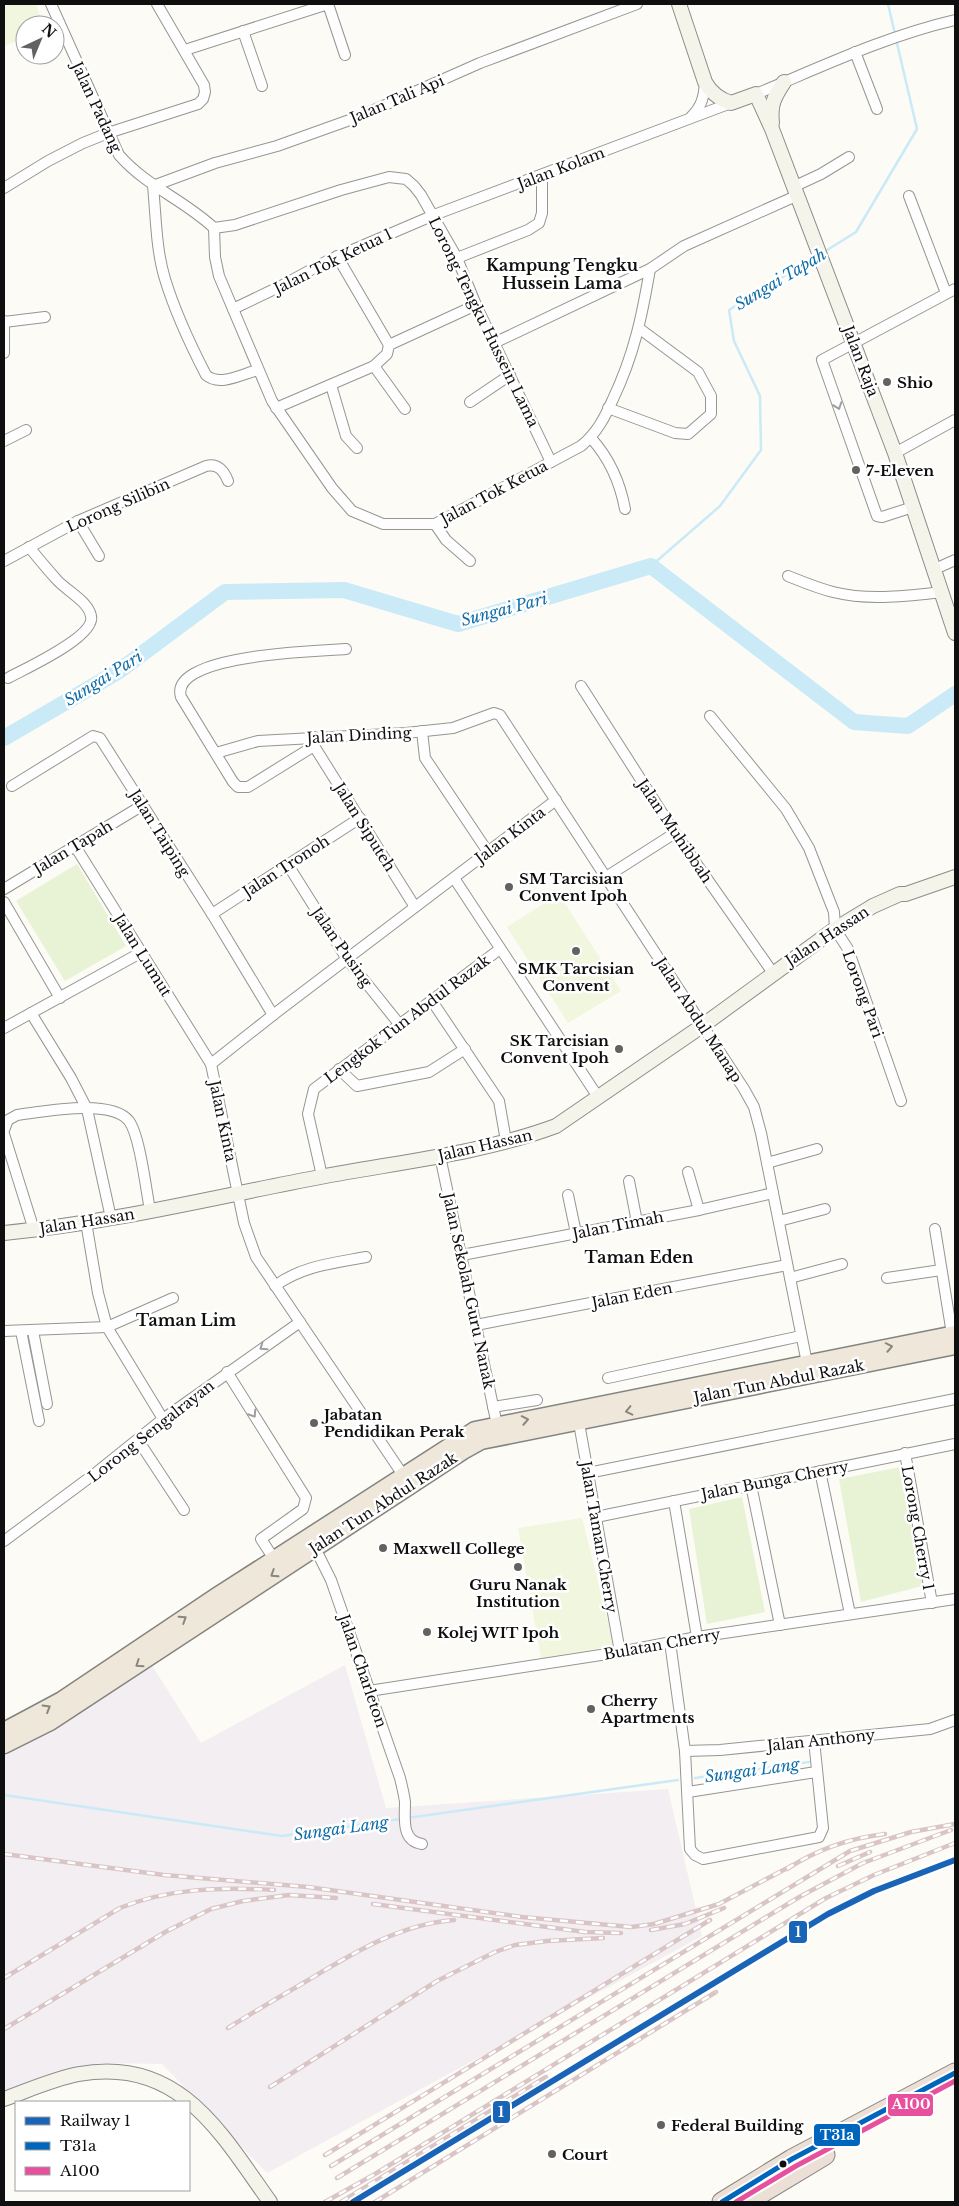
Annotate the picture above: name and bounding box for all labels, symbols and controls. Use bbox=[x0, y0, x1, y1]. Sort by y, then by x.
north arrow bbox=[15, 15, 65, 65]
text: N bbox=[38, 20, 60, 42]
street label: Jalan Padang bbox=[67, 57, 127, 156]
street label: Jalan Tali Api bbox=[345, 71, 447, 128]
street label: Jalan Kolam bbox=[513, 143, 607, 194]
street label: Lorong Tengku Hussein Lama bbox=[425, 214, 544, 431]
street label: Jalan Tok Ketua 1 bbox=[269, 224, 395, 299]
water label: Sungai Tapah bbox=[731, 244, 829, 314]
district label: Kampung Tengku Hussein Lama bbox=[486, 255, 639, 293]
street label: Jalan Raja bbox=[838, 321, 883, 400]
place label: Shio bbox=[897, 373, 933, 392]
marker: Shio bbox=[881, 376, 893, 388]
one-way arrow bbox=[832, 401, 842, 410]
street label: Jalan Tok Ketua bbox=[435, 455, 551, 529]
place label: 7-Eleven bbox=[866, 461, 934, 480]
marker: 7-Eleven bbox=[850, 464, 862, 476]
street label: Lorong Silibin bbox=[63, 474, 173, 536]
water label: Sungai Pari bbox=[459, 588, 550, 630]
water label: Sungai Pari bbox=[60, 646, 146, 710]
street label: Jalan Dinding bbox=[304, 723, 413, 747]
street label: Jalan Muhibbah bbox=[632, 774, 717, 887]
street label: Jalan Siputeh bbox=[329, 777, 400, 875]
street label: Jalan Taiping bbox=[124, 784, 195, 881]
street label: Jalan Kinta bbox=[470, 802, 549, 869]
street label: Jalan Tapah bbox=[28, 816, 116, 879]
street label: Jalan Tronoh bbox=[237, 831, 333, 902]
place label: SM Tarcisian Convent Ipoh bbox=[519, 869, 628, 905]
marker: SM Tarcisian Convent Ipoh bbox=[503, 881, 515, 893]
street label: Jalan Pusing bbox=[306, 902, 377, 991]
street label: Jalan Hassan bbox=[780, 902, 872, 971]
street label: Jalan Lumut bbox=[109, 908, 176, 1000]
marker: SMK Tarcisian Convent bbox=[570, 945, 582, 957]
street label: Lorong Pari bbox=[838, 948, 888, 1040]
street label: Lengkok Tun Abdul Razak bbox=[321, 950, 494, 1087]
street label: Jalan Abdul Manap bbox=[650, 952, 747, 1086]
place label: SMK Tarcisian Convent bbox=[518, 959, 634, 995]
place label: SK Tarcisian Convent Ipoh bbox=[501, 1031, 609, 1067]
marker: SK Tarcisian Convent Ipoh bbox=[613, 1043, 625, 1055]
street label: Jalan Kinta bbox=[205, 1077, 241, 1164]
street label: Jalan Hassan bbox=[434, 1125, 534, 1166]
street label: Jalan Sekolah Guru Nanak bbox=[439, 1189, 499, 1391]
street label: Jalan Hassan bbox=[36, 1204, 136, 1238]
street label: Jalan Timah bbox=[569, 1207, 665, 1244]
district label: Taman Eden bbox=[585, 1247, 694, 1267]
street label: Jalan Eden bbox=[588, 1278, 674, 1312]
district label: Taman Lim bbox=[136, 1310, 236, 1330]
one-way arrow bbox=[259, 1341, 269, 1350]
one-way arrow bbox=[885, 1342, 894, 1352]
street label: Jalan Tun Abdul Razak bbox=[690, 1355, 867, 1407]
street label: Lorong Sengalrayan bbox=[84, 1376, 218, 1486]
place label: Jabatan Pendidikan Perak bbox=[321, 1405, 465, 1441]
one-way arrow bbox=[625, 1406, 634, 1416]
one-way arrow bbox=[247, 1408, 257, 1417]
one-way arrow bbox=[520, 1415, 529, 1426]
marker: Jabatan Pendidikan Perak bbox=[308, 1417, 320, 1429]
street label: Jalan Tun Abdul Razak bbox=[304, 1447, 461, 1559]
street label: Jalan Bunga Cherry bbox=[698, 1456, 851, 1504]
street label: Jalan Taman Cherry bbox=[576, 1458, 622, 1615]
street label: Lorong Cherry 1 bbox=[898, 1464, 938, 1592]
place label: Maxwell College bbox=[393, 1539, 525, 1558]
marker: Maxwell College bbox=[377, 1542, 389, 1554]
marker: Guru Nanak Institution bbox=[512, 1561, 524, 1573]
one-way arrow bbox=[270, 1568, 280, 1577]
place label: Guru Nanak Institution bbox=[469, 1575, 568, 1611]
street label: Jalan Charleton bbox=[334, 1610, 391, 1730]
one-way arrow bbox=[177, 1616, 186, 1625]
place label: Kolej WIT Ipoh bbox=[437, 1623, 560, 1642]
street label: Bulatan Cherry bbox=[602, 1624, 722, 1664]
marker: Kolej WIT Ipoh bbox=[421, 1626, 433, 1638]
one-way arrow bbox=[135, 1657, 144, 1667]
place label: Cherry Apartments bbox=[600, 1691, 694, 1727]
marker: Cherry Apartments bbox=[585, 1703, 597, 1715]
one-way arrow bbox=[42, 1705, 51, 1715]
street label: Jalan Anthony bbox=[764, 1725, 876, 1755]
water label: Sungai Lang bbox=[703, 1753, 802, 1787]
water label: Sungai Lang bbox=[292, 1811, 391, 1845]
line badge: 1 bbox=[788, 1920, 808, 1944]
text: 1 bbox=[795, 1923, 801, 1941]
line badge: A100 bbox=[887, 2093, 934, 2117]
text: A100 bbox=[890, 2095, 931, 2113]
line badge: 1 bbox=[492, 2100, 511, 2124]
legend bbox=[15, 2101, 190, 2191]
text: 1 bbox=[498, 2103, 504, 2121]
text: Railway 1 bbox=[60, 2111, 131, 2130]
place label: Federal Building bbox=[671, 2116, 804, 2135]
marker: Federal Building bbox=[655, 2119, 667, 2131]
line badge: T31a bbox=[813, 2123, 861, 2147]
text: T31a bbox=[820, 2126, 854, 2144]
text: T31a bbox=[60, 2136, 97, 2155]
place label: Court bbox=[562, 2145, 608, 2164]
marker: Court bbox=[546, 2148, 558, 2160]
unlabelled marker bbox=[778, 2159, 788, 2169]
text: A100 bbox=[59, 2161, 100, 2180]

